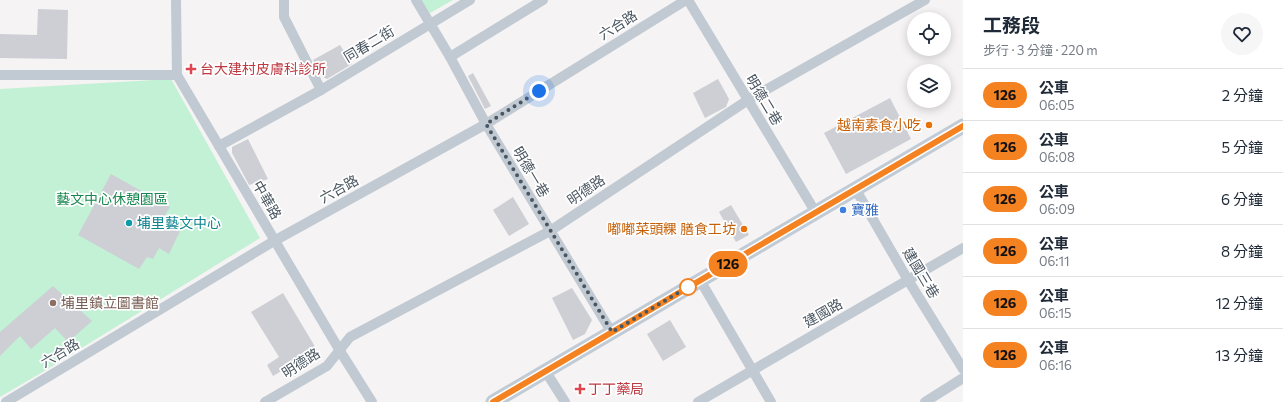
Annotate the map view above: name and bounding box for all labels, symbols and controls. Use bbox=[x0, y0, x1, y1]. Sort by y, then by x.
street label: 六合路 bbox=[595, 6, 640, 43]
map controls bbox=[907, 12, 951, 108]
button: locate bbox=[907, 12, 951, 56]
text: 工務段 bbox=[983, 13, 1040, 36]
button: heart bbox=[1221, 13, 1263, 55]
street label: 同春二街 bbox=[340, 22, 397, 65]
text: 步行 · 3 分鐘 · 220 m bbox=[983, 42, 1098, 58]
place label: 台大建村皮膚科診所 bbox=[200, 60, 326, 77]
marker: 台大建村皮膚科診所 bbox=[185, 63, 197, 75]
button: layers bbox=[907, 64, 951, 108]
street label: 明德二巷 bbox=[743, 71, 786, 128]
text: 公車 bbox=[1039, 78, 1069, 96]
your location bbox=[529, 81, 549, 101]
text: 126 bbox=[994, 86, 1016, 103]
text: 2 分鐘 bbox=[1222, 86, 1263, 104]
text: 06:05 bbox=[1039, 97, 1074, 113]
place label: 越南素食小吃 bbox=[837, 116, 921, 133]
marker: 越南素食小吃 bbox=[924, 120, 934, 130]
text: 公車 bbox=[1039, 130, 1069, 148]
text: 126 bbox=[994, 138, 1016, 155]
text: 5 分鐘 bbox=[1222, 138, 1263, 156]
street label: 明德一巷 bbox=[510, 143, 553, 200]
text: 06:08 bbox=[1039, 149, 1075, 165]
street label: 六合路 bbox=[316, 171, 361, 206]
street label: 明德路 bbox=[564, 171, 608, 208]
street label: 中華路 bbox=[250, 177, 285, 222]
text: 公車 bbox=[1039, 182, 1069, 200]
park label: 藝文中心休憩園區 bbox=[56, 190, 168, 207]
text: 126 bbox=[994, 190, 1016, 207]
text: 6 分鐘 bbox=[1221, 190, 1263, 208]
place label: 寶雅 bbox=[851, 201, 879, 218]
text: 06:09 bbox=[1039, 201, 1075, 217]
marker: 寶雅 bbox=[838, 205, 848, 215]
place label: 埔里藝文中心 bbox=[137, 214, 221, 231]
marker: 埔里藝文中心 bbox=[124, 218, 134, 228]
place label: 嘟嘟菜頭粿 膳食工坊 bbox=[607, 220, 736, 237]
marker: 嘟嘟菜頭粿 膳食工坊 bbox=[739, 224, 749, 234]
text: 公車 bbox=[1039, 234, 1069, 252]
text: 126 bbox=[994, 242, 1016, 259]
text: 8 分鐘 bbox=[1221, 242, 1263, 260]
street label: 建國三巷 bbox=[900, 244, 943, 301]
line badge: 126 bbox=[705, 251, 751, 277]
text: 06:11 bbox=[1039, 253, 1070, 269]
text: 126 bbox=[717, 255, 739, 272]
unlabelled marker bbox=[679, 278, 697, 296]
text: 公車 bbox=[1039, 286, 1069, 304]
place label: 埔里鎮立圖書館 bbox=[61, 294, 159, 311]
text: 126 bbox=[994, 294, 1016, 311]
text: 12 分鐘 bbox=[1215, 294, 1263, 312]
street label: 建國路 bbox=[800, 295, 845, 330]
marker: 埔里鎮立圖書館 bbox=[48, 298, 58, 308]
text: 06:15 bbox=[1039, 305, 1071, 321]
street label: 六合路 bbox=[37, 334, 82, 371]
text: 公車 bbox=[1039, 338, 1069, 356]
street label: 明德路 bbox=[278, 344, 323, 381]
text: 126 bbox=[994, 346, 1016, 363]
text: 13 分鐘 bbox=[1215, 346, 1263, 364]
text: 06:16 bbox=[1039, 357, 1072, 373]
place label: 丁丁藥局 bbox=[588, 380, 644, 397]
marker: 丁丁藥局 bbox=[575, 384, 585, 394]

